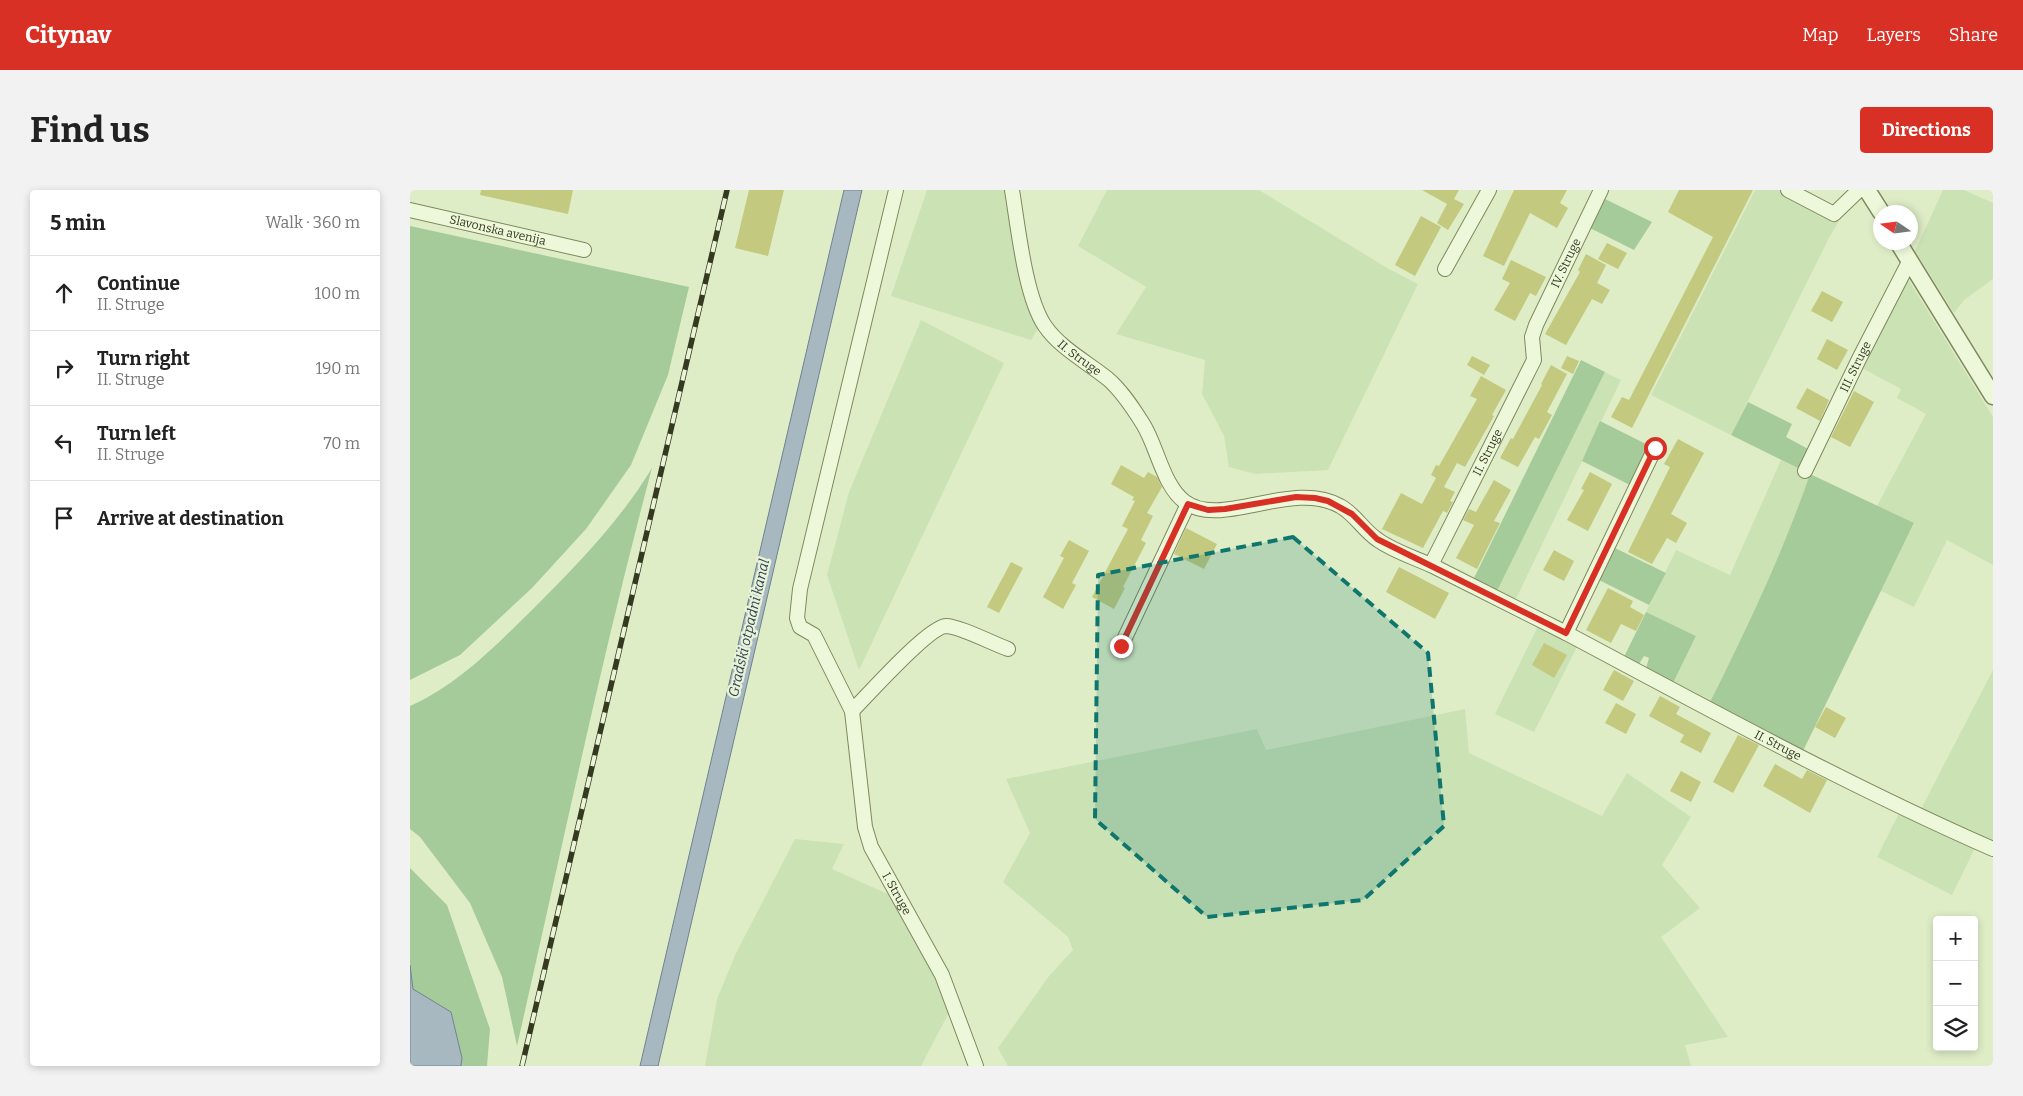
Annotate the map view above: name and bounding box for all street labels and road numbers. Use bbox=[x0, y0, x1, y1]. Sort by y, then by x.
street label: Slavonska avenija bbox=[448, 212, 548, 248]
street label: IV. Struge bbox=[1548, 236, 1584, 290]
street label: II. Struge bbox=[1055, 337, 1104, 378]
street label: III. Struge bbox=[1837, 339, 1874, 394]
street label: II. Struge bbox=[1470, 427, 1505, 478]
street label: II. Struge bbox=[1752, 727, 1804, 763]
street label: I. Struge bbox=[879, 870, 914, 917]

